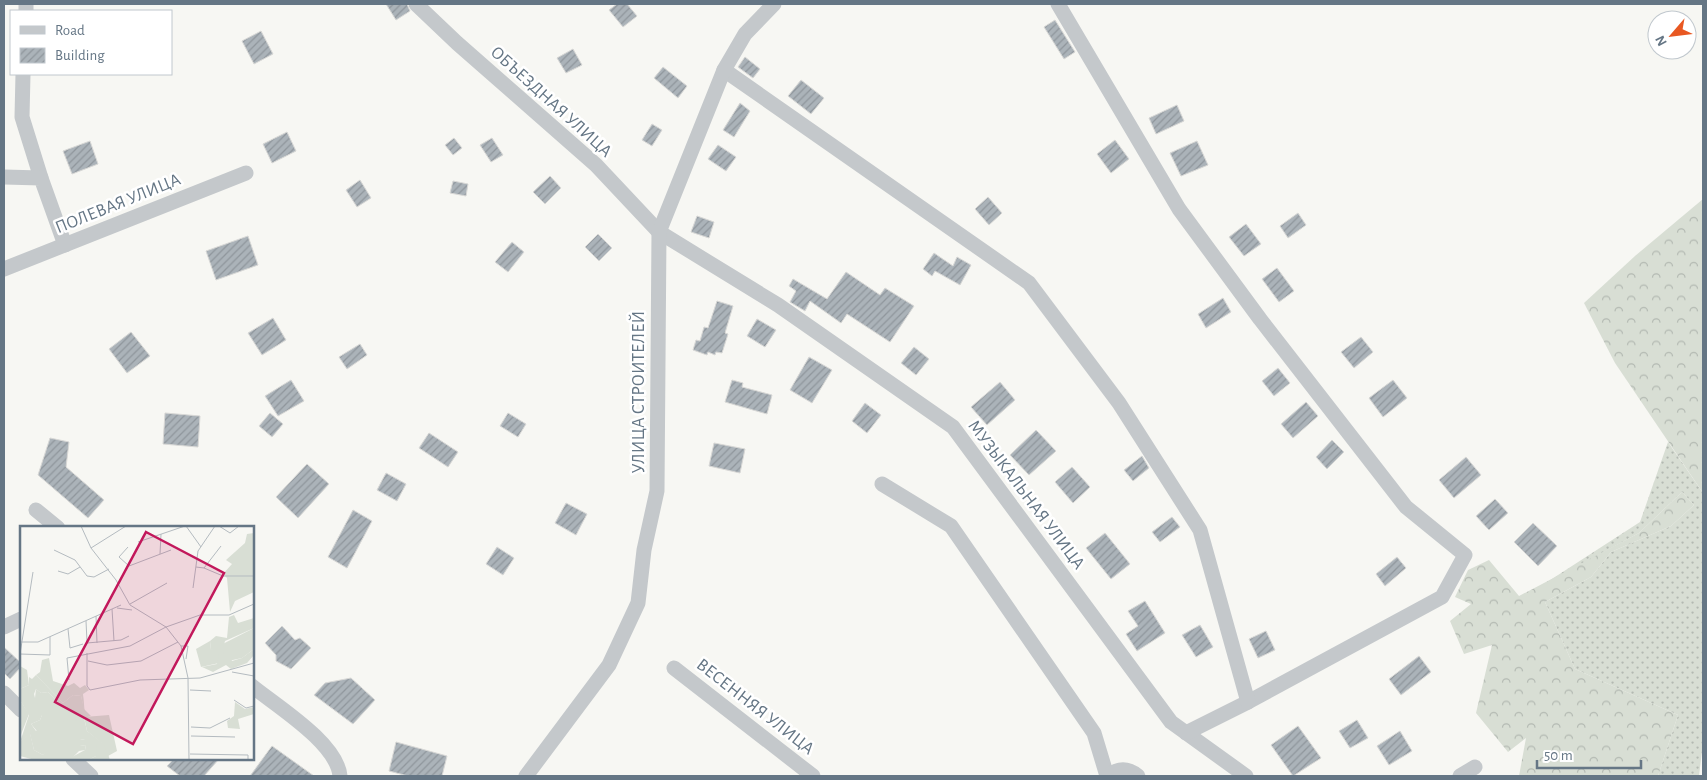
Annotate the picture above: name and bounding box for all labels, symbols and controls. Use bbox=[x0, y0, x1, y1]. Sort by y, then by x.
legend bbox=[10, 10, 172, 75]
north arrow bbox=[1647, 10, 1697, 60]
text: Road bbox=[55, 23, 85, 38]
text: N bbox=[1653, 33, 1670, 48]
street label: ОБЪЕЗДНАЯ УЛИЦА bbox=[487, 43, 615, 161]
text: Building bbox=[55, 48, 105, 63]
street label: ПОЛЕВАЯ УЛИЦА bbox=[53, 171, 184, 237]
street label: УЛИЦА СТРОИТЕЛЕЙ bbox=[628, 311, 648, 473]
street label: МУЗЫКАЛЬНАЯ УЛИЦА bbox=[964, 417, 1088, 573]
inset map bbox=[20, 526, 254, 760]
street label: ВЕСЕННЯЯ УЛИЦА bbox=[693, 656, 818, 759]
scale bar bbox=[1537, 738, 1641, 770]
text: 50 m bbox=[1544, 748, 1573, 763]

